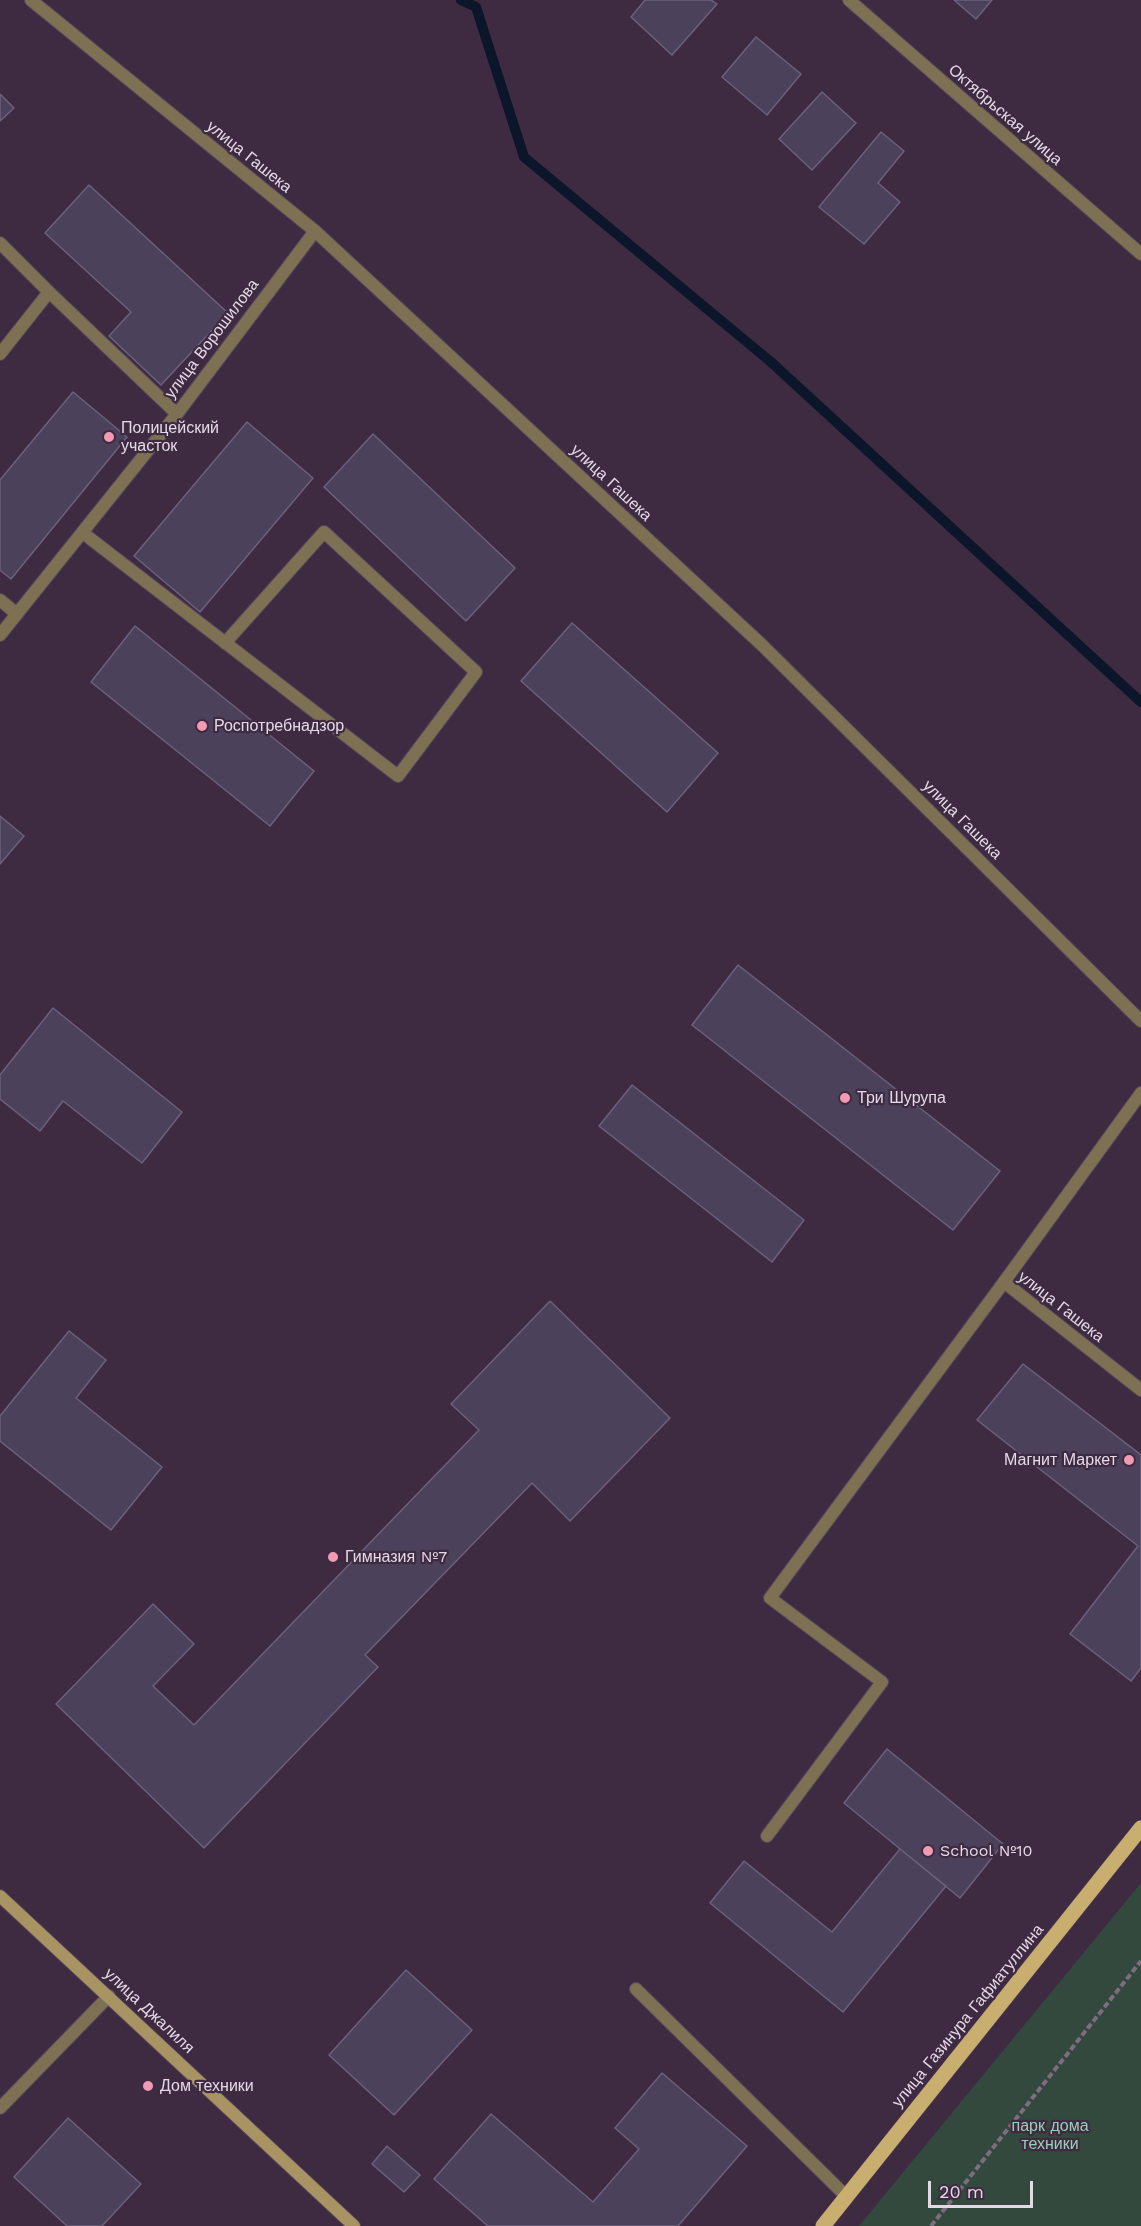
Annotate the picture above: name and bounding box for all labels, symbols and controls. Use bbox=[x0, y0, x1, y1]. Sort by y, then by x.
street label: Октябрьская улица bbox=[944, 60, 1066, 170]
street label: улица Гашека bbox=[203, 117, 295, 197]
street label: улица Ворошилова bbox=[161, 276, 263, 402]
place label: Полицейский участок bbox=[121, 418, 219, 456]
marker: Полицейский участок bbox=[102, 430, 116, 444]
street label: улица Гашека bbox=[566, 440, 656, 526]
place label: Роспотребнадзор bbox=[214, 716, 344, 736]
marker: Роспотребнадзор bbox=[195, 719, 209, 733]
street label: улица Гашека bbox=[918, 776, 1006, 864]
place label: Три Шурупа bbox=[857, 1088, 946, 1108]
marker: Три Шурупа bbox=[838, 1091, 852, 1105]
street label: улица Гашека bbox=[1014, 1267, 1108, 1347]
place label: Магнит Маркет bbox=[1004, 1450, 1117, 1470]
marker: Магнит Маркет bbox=[1122, 1453, 1136, 1467]
place label: Гимназия №7 bbox=[345, 1547, 447, 1567]
marker: Гимназия №7 bbox=[326, 1550, 340, 1564]
place label: School №10 bbox=[940, 1841, 1032, 1861]
marker: School №10 bbox=[921, 1844, 935, 1858]
street label: улица Газинура Гафиатуллина bbox=[888, 1921, 1048, 2111]
street label: улица Джалиля bbox=[100, 1964, 198, 2058]
place label: Дом техники bbox=[160, 2076, 254, 2096]
marker: Дом техники bbox=[141, 2079, 155, 2093]
park label: парк дома техники bbox=[1011, 2116, 1089, 2154]
scale bar bbox=[931, 2169, 1036, 2207]
text: 20 m bbox=[939, 2181, 984, 2202]

